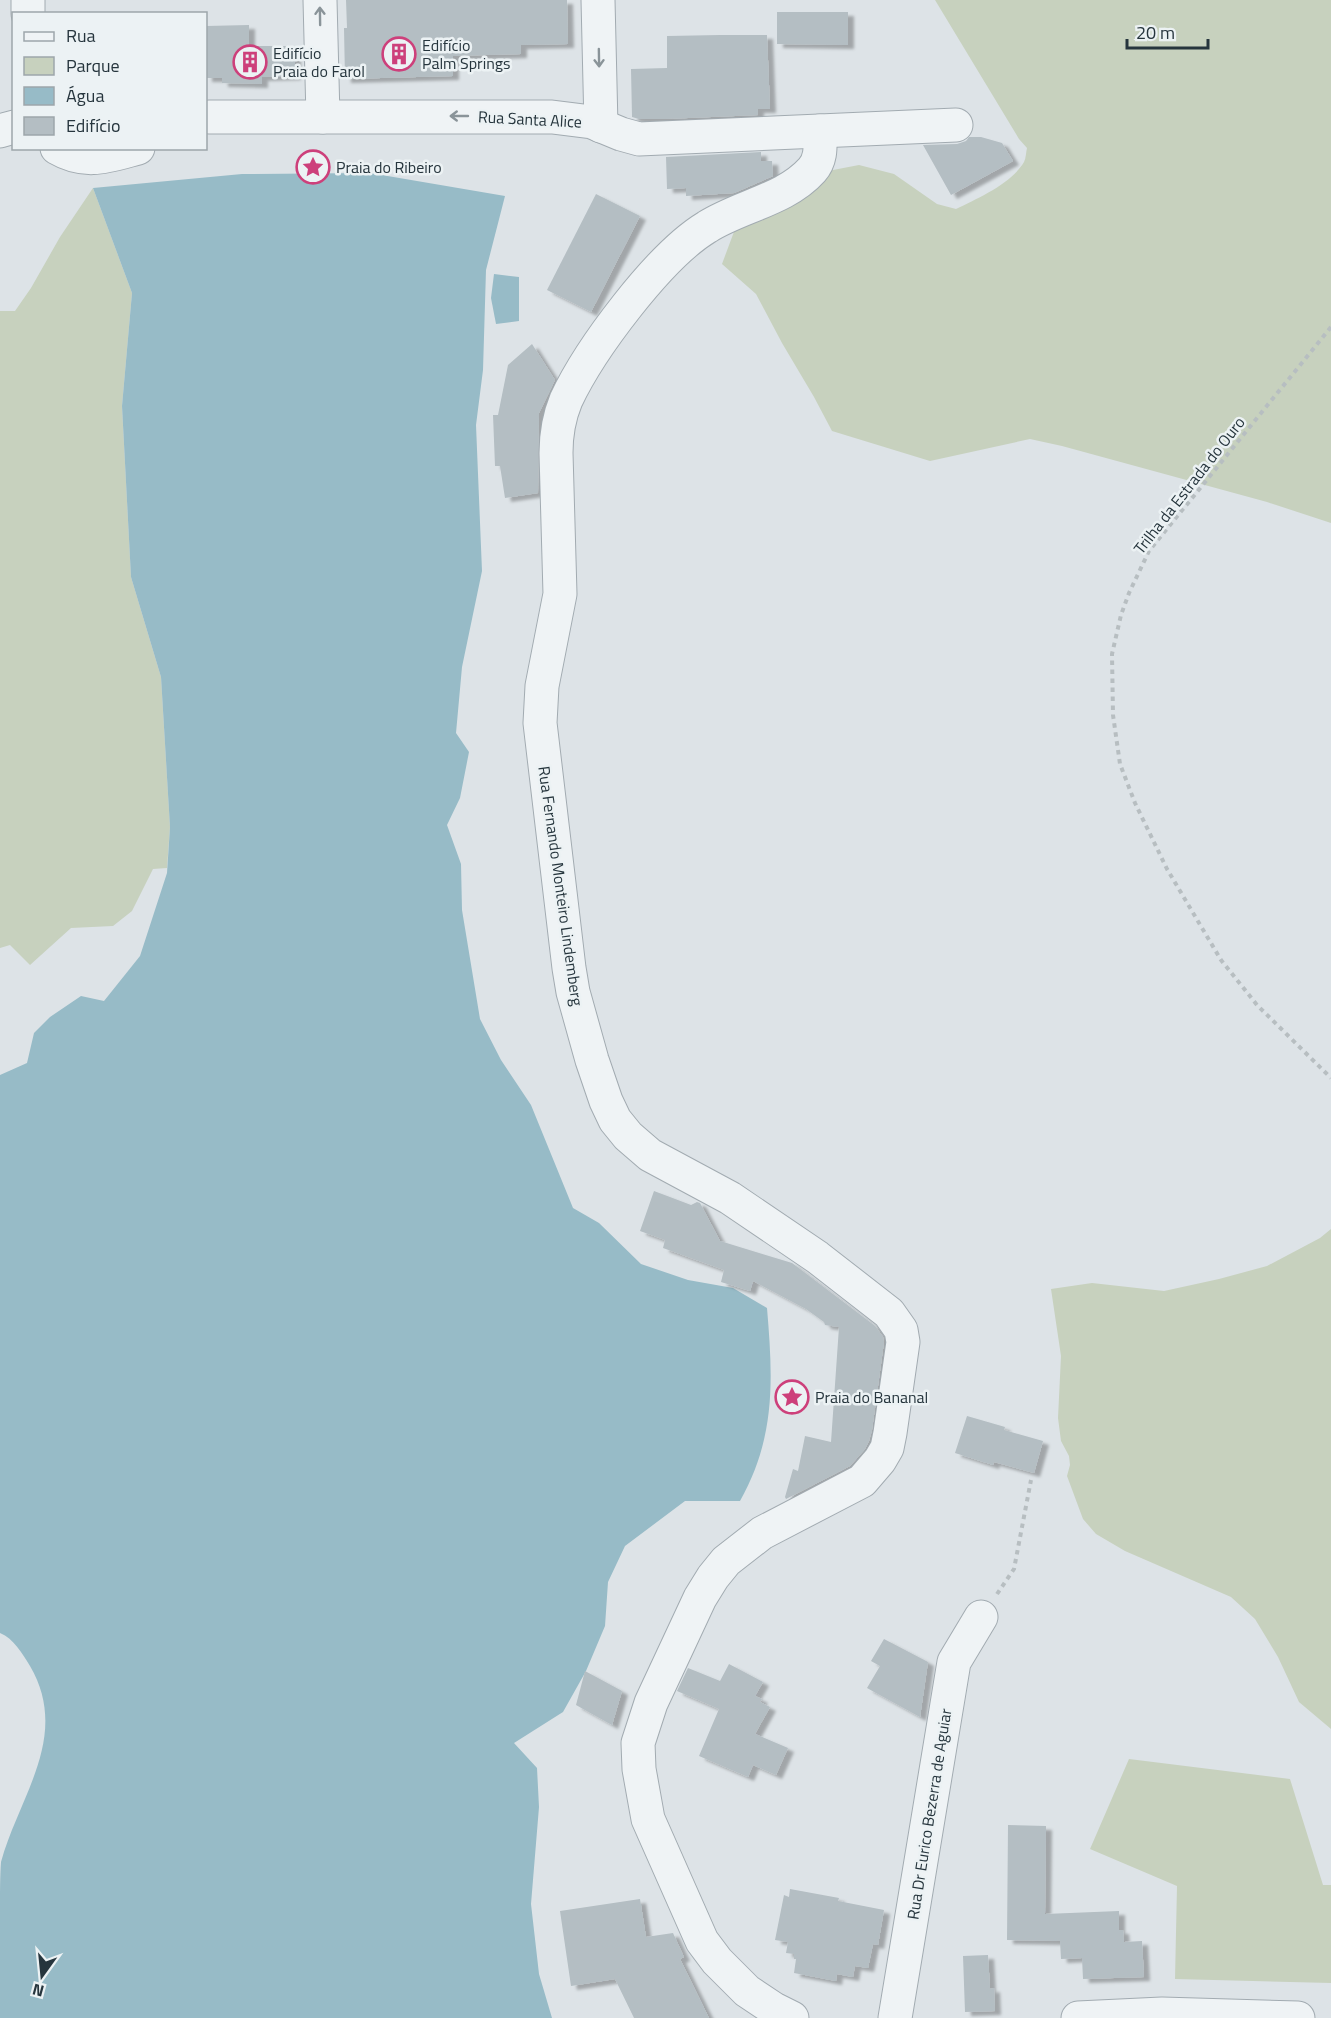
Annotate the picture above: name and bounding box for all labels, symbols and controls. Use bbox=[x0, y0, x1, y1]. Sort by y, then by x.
one-way arrow bbox=[314, 7, 326, 27]
legend bbox=[12, 12, 207, 150]
scale bar bbox=[1127, 12, 1208, 50]
text: 20 m bbox=[1136, 19, 1175, 46]
text: Rua bbox=[66, 22, 96, 49]
place label: Edifício Palm Springs bbox=[422, 33, 510, 75]
building icon: Edifício Palm Springs bbox=[381, 36, 417, 72]
place label: Edifício Praia do Farol bbox=[273, 41, 365, 83]
building icon: Edifício Praia do Farol bbox=[232, 44, 268, 80]
one-way arrow bbox=[594, 48, 605, 68]
text: Parque bbox=[66, 52, 120, 79]
text: Água bbox=[66, 82, 104, 109]
street label: Rua Santa Alice bbox=[477, 104, 583, 134]
one-way arrow bbox=[450, 110, 470, 122]
text: Edifício bbox=[66, 112, 120, 139]
place icon: Praia do Ribeiro bbox=[295, 149, 331, 185]
place label: Praia do Ribeiro bbox=[336, 155, 442, 179]
street label: Trilha da Estrada do Ouro bbox=[1128, 411, 1250, 559]
street label: Rua Fernando Monteiro Lindemberg bbox=[532, 765, 590, 1007]
place icon: Praia do Bananal bbox=[774, 1379, 810, 1415]
place label: Praia do Bananal bbox=[815, 1385, 928, 1409]
street label: Rua Dr Eurico Bezerra de Aguiar bbox=[900, 1706, 958, 1921]
north arrow bbox=[12, 1946, 72, 2006]
text: N bbox=[30, 1977, 47, 2004]

